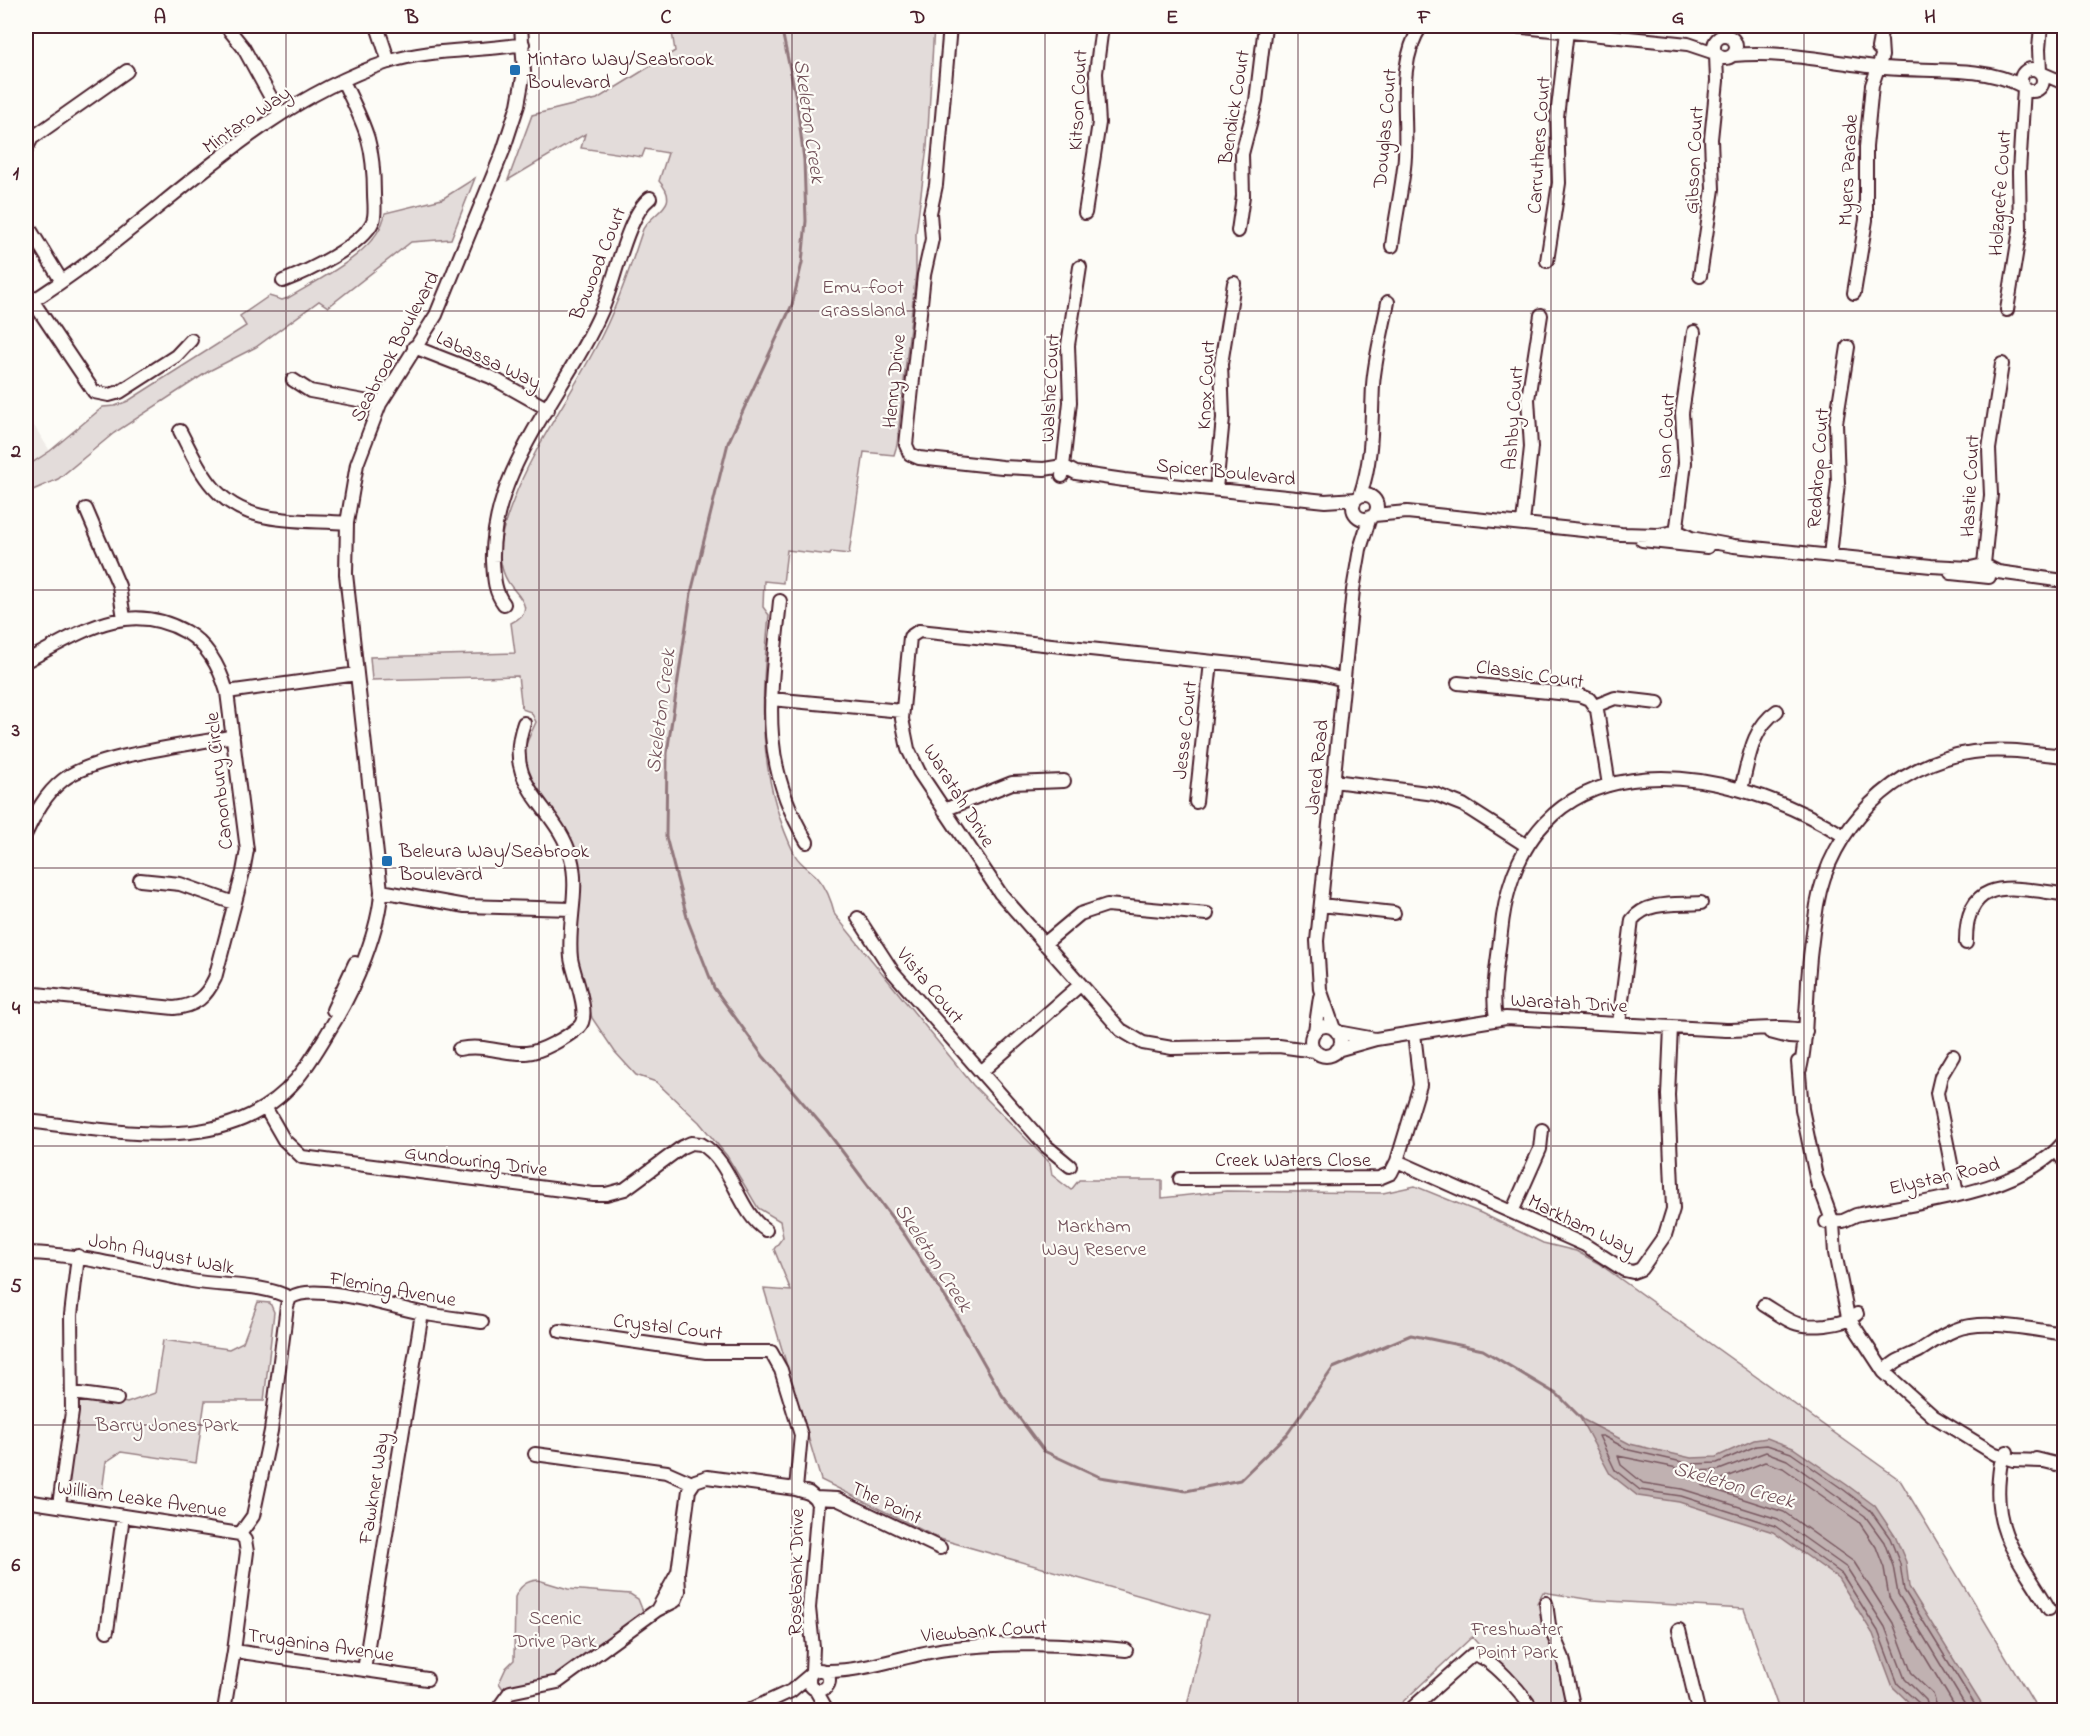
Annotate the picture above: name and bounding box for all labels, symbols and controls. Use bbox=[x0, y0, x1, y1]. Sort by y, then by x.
text: A bbox=[154, 4, 166, 33]
text: B bbox=[404, 4, 419, 33]
text: C bbox=[661, 4, 672, 33]
text: D bbox=[910, 4, 925, 33]
text: E bbox=[1166, 4, 1178, 33]
text: F bbox=[1417, 4, 1431, 33]
text: G bbox=[1672, 4, 1685, 33]
text: H bbox=[1924, 4, 1936, 33]
place label: Mintaro Way/Seabrook Boulevard bbox=[526, 46, 714, 98]
street label: Bendick Court bbox=[1212, 48, 1259, 168]
street label: Kitson Court bbox=[1062, 49, 1097, 151]
water label: Skeleton Creek bbox=[784, 57, 832, 186]
marker: Mintaro Way/Seabrook Boulevard bbox=[508, 63, 522, 77]
street label: Douglas Court bbox=[1367, 67, 1407, 190]
street label: Carruthers Court bbox=[1521, 75, 1560, 215]
street label: Mintaro Way bbox=[197, 80, 298, 162]
street label: Gibson Court bbox=[1678, 105, 1713, 215]
street label: Myers Parade bbox=[1832, 113, 1867, 227]
street label: Holzgrefe Court bbox=[1983, 129, 2021, 257]
text: 1 bbox=[13, 160, 20, 189]
street label: Bowood Court bbox=[563, 203, 635, 326]
street label: Seabrook Boulevard bbox=[344, 267, 448, 428]
park label: Emu-foot Grassland bbox=[820, 274, 906, 326]
street label: Labassa Way bbox=[431, 324, 545, 398]
street label: Henry Drive bbox=[876, 333, 915, 430]
street label: Walshe Court bbox=[1034, 333, 1069, 443]
street label: Knox Court bbox=[1191, 339, 1224, 431]
street label: Ashby Court bbox=[1496, 365, 1533, 471]
street label: Ison Court bbox=[1651, 392, 1684, 480]
street label: Reddrop Court bbox=[1801, 407, 1838, 529]
street label: Hastie Court bbox=[1954, 434, 1989, 538]
text: 2 bbox=[10, 438, 21, 467]
street label: Spicer Boulevard bbox=[1155, 452, 1297, 495]
water label: Skeleton Creek bbox=[640, 647, 685, 775]
street label: Classic Court bbox=[1474, 654, 1586, 697]
street label: Jesse Court bbox=[1167, 679, 1206, 781]
street label: Canonbury Circle bbox=[199, 710, 242, 851]
text: 3 bbox=[11, 717, 20, 746]
street label: Jared Road bbox=[1299, 718, 1338, 816]
street label: Waratah Drive bbox=[915, 739, 1001, 854]
place label: Beleura Way/Seabrook Boulevard bbox=[398, 838, 589, 890]
marker: Beleura Way/Seabrook Boulevard bbox=[380, 854, 394, 868]
street label: Vista Court bbox=[888, 941, 970, 1032]
street label: Waratah Drive bbox=[1510, 987, 1628, 1022]
text: 4 bbox=[12, 995, 21, 1024]
street label: Gundowring Drive bbox=[402, 1139, 549, 1187]
street label: Creek Waters Close bbox=[1215, 1147, 1371, 1176]
street label: Elystan Road bbox=[1886, 1151, 2003, 1204]
street label: Markham Way bbox=[1522, 1188, 1639, 1265]
water label: Skeleton Creek bbox=[886, 1198, 979, 1319]
park label: Markham Way Reserve bbox=[1041, 1213, 1147, 1265]
street label: John August Walk bbox=[86, 1227, 237, 1285]
street label: Fleming Avenue bbox=[326, 1265, 458, 1317]
text: 5 bbox=[10, 1273, 22, 1302]
street label: Crystal Court bbox=[611, 1307, 724, 1350]
park label: Barry Jones Park bbox=[94, 1412, 239, 1441]
street label: Fawkner Way bbox=[352, 1430, 399, 1547]
water label: Skeleton Creek bbox=[1669, 1454, 1798, 1518]
street label: William Leake Avenue bbox=[55, 1474, 229, 1527]
street label: The Point bbox=[845, 1475, 927, 1534]
street label: Rosebank Drive bbox=[782, 1508, 813, 1636]
text: 6 bbox=[12, 1552, 21, 1581]
park label: Scenic Drive Park bbox=[513, 1605, 597, 1657]
street label: Viewbank Court bbox=[919, 1614, 1048, 1651]
park label: Freshwater Point Park bbox=[1470, 1616, 1564, 1668]
street label: Truganina Avenue bbox=[245, 1622, 396, 1672]

